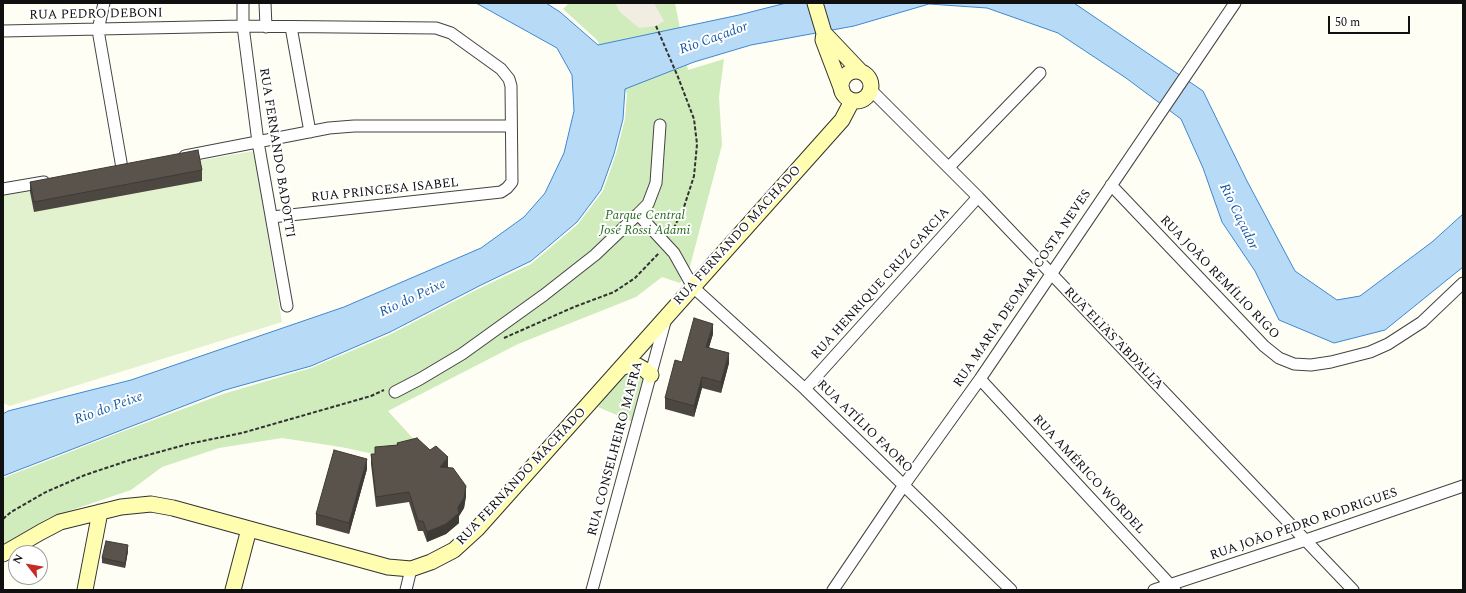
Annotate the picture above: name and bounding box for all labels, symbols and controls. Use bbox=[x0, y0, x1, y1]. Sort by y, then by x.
street label: RUA PEDRO DEBONI bbox=[29, 6, 163, 24]
scale bar bbox=[1330, 8, 1412, 34]
text: 50 m bbox=[1335, 13, 1360, 32]
water label: Rio Caçador bbox=[678, 19, 750, 59]
street label: RUA FERNANDO BADOTTI bbox=[255, 67, 297, 239]
street label: RUA FERNANDO MACHADO bbox=[671, 163, 805, 309]
street label: RUA PRINCESA ISABEL bbox=[310, 175, 460, 207]
water label: Rio Caçador bbox=[1215, 181, 1261, 253]
street label: RUA MARIA DEOMAR COSTA NEVES bbox=[951, 187, 1095, 391]
street label: RUA HENRIQUE CRUZ GARCIA bbox=[809, 205, 953, 363]
park label: Parque Central José Rossi Adami bbox=[600, 208, 690, 239]
street label: RUA JOÃO REMÍLIO RIGO bbox=[1156, 213, 1282, 343]
water label: Rio do Peixe bbox=[377, 276, 449, 322]
street label: RUA ELIAS ABDALLA bbox=[1060, 285, 1166, 393]
street label: RUA CONSELHEIRO MAFRA bbox=[585, 360, 647, 538]
street label: RUA ATÍLIO FAORO bbox=[813, 377, 915, 477]
water label: Rio do Peixe bbox=[73, 389, 145, 429]
street label: RUA FERNANDO MACHADO bbox=[454, 405, 590, 549]
street label: RUA AMÉRICO WORDEL bbox=[1029, 412, 1147, 538]
street label: RUA JOÃO PEDRO RODRIGUES bbox=[1208, 485, 1400, 565]
north arrow bbox=[8, 545, 48, 585]
text: N bbox=[9, 551, 28, 567]

